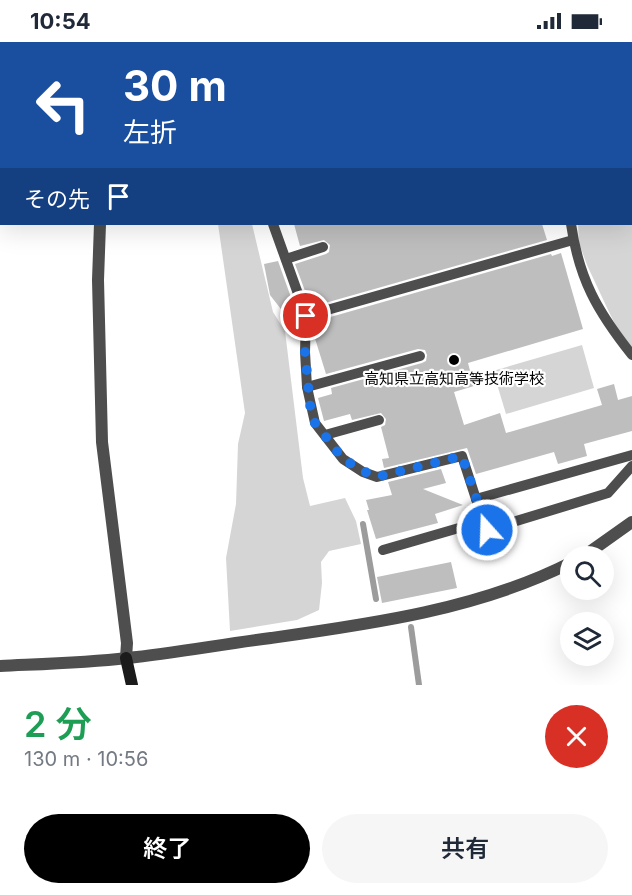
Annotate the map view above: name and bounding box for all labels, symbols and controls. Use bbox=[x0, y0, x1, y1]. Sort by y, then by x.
text: 10:54 bbox=[30, 8, 91, 34]
text: 30 m bbox=[123, 60, 227, 111]
icon: left bbox=[24, 66, 102, 144]
text: 左折 bbox=[123, 116, 177, 149]
icon: arrive bbox=[102, 180, 135, 213]
text: その先 bbox=[24, 186, 90, 212]
pin bbox=[280, 290, 331, 341]
icon: arrive bbox=[289, 299, 322, 332]
marker: 高知県立高知高等技術学校 bbox=[447, 353, 461, 367]
place label: 高知県立高知高等技術学校 bbox=[364, 369, 544, 388]
position arrow bbox=[455, 498, 519, 562]
map controls bbox=[560, 546, 614, 666]
button: search bbox=[560, 546, 614, 600]
button: layers bbox=[560, 612, 614, 666]
text: 2 分 bbox=[24, 702, 92, 746]
button: close bbox=[545, 705, 608, 768]
text: 130 m · 10:56 bbox=[24, 747, 148, 771]
button: 終了 bbox=[24, 814, 310, 883]
button: 共有 bbox=[322, 814, 608, 883]

